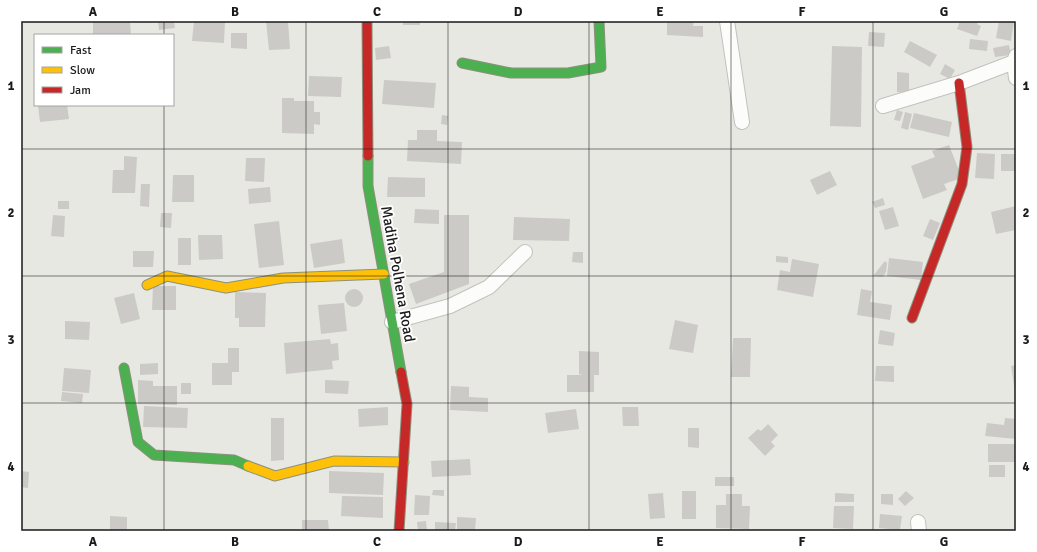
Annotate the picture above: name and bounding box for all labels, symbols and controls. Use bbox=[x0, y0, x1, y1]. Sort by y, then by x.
text: A bbox=[89, 4, 98, 20]
text: B bbox=[231, 4, 239, 20]
text: C bbox=[373, 4, 381, 20]
text: D bbox=[514, 4, 523, 20]
text: E bbox=[656, 4, 664, 20]
text: F bbox=[799, 4, 806, 20]
text: G bbox=[940, 4, 948, 20]
legend bbox=[34, 34, 174, 106]
text: Fast bbox=[70, 43, 91, 58]
text: Slow bbox=[70, 63, 95, 78]
text: 1 bbox=[7, 78, 15, 94]
text: 1 bbox=[1022, 78, 1030, 94]
text: Jam bbox=[70, 83, 91, 98]
text: 2 bbox=[7, 205, 15, 221]
street label: Madiha Polhena Road bbox=[377, 205, 419, 343]
text: 2 bbox=[1022, 205, 1030, 221]
text: 3 bbox=[7, 332, 15, 348]
text: 3 bbox=[1022, 332, 1030, 348]
text: 4 bbox=[7, 459, 15, 475]
text: 4 bbox=[1022, 459, 1030, 475]
text: A bbox=[89, 534, 98, 550]
text: B bbox=[231, 534, 239, 550]
text: C bbox=[373, 534, 381, 550]
text: D bbox=[514, 534, 523, 550]
text: E bbox=[656, 534, 664, 550]
text: F bbox=[799, 534, 806, 550]
text: G bbox=[940, 534, 948, 550]

